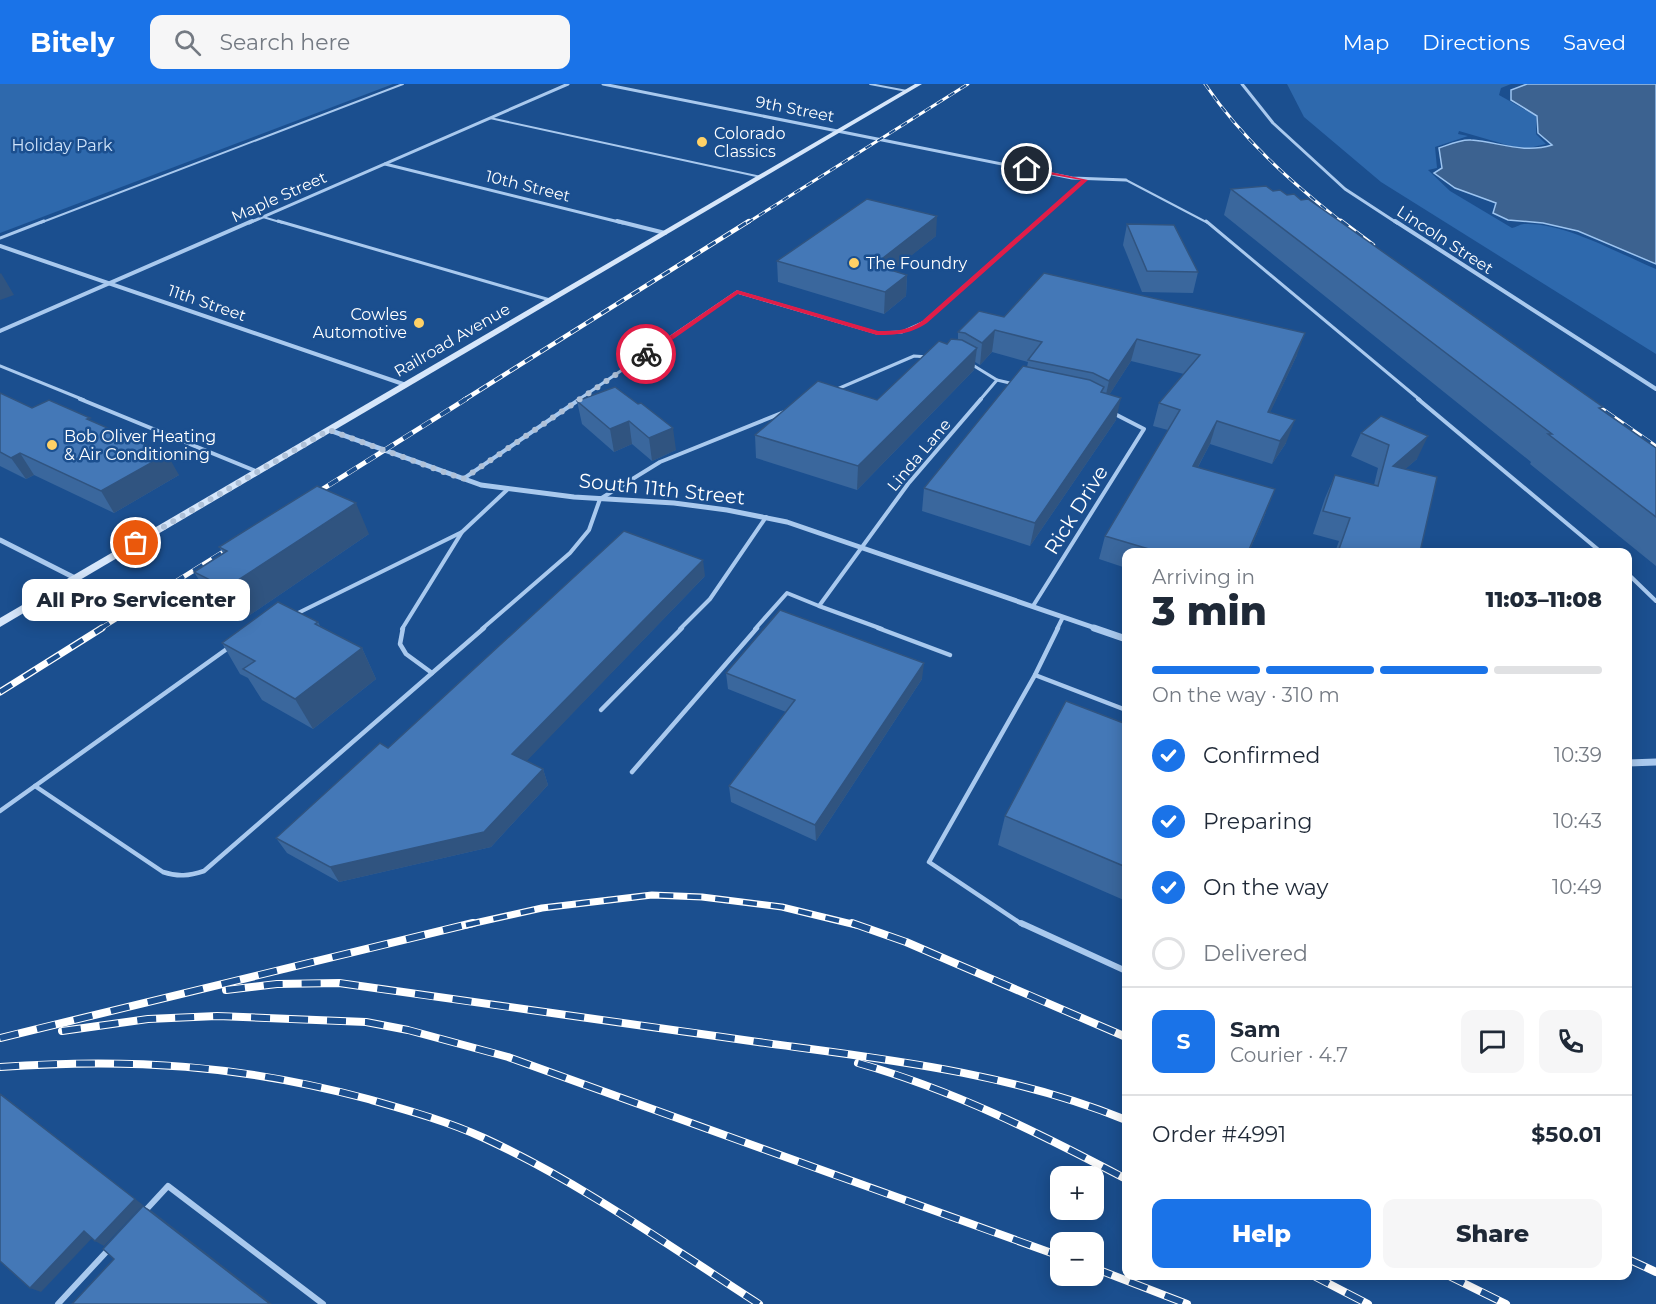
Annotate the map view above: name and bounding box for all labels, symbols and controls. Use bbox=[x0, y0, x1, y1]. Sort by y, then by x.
search box bbox=[150, 15, 570, 69]
text: Bitely bbox=[30, 25, 114, 59]
icon: search bbox=[171, 26, 204, 59]
text: Search here bbox=[219, 29, 350, 56]
text: Map bbox=[1343, 30, 1389, 55]
text: Directions bbox=[1422, 30, 1530, 55]
text: Saved bbox=[1563, 30, 1626, 55]
street label: 9th Street bbox=[754, 92, 836, 126]
place label: Colorado Classics bbox=[714, 124, 785, 161]
marker: Colorado Classics bbox=[695, 135, 709, 149]
park label: Holiday Park bbox=[11, 136, 113, 155]
pin bbox=[1001, 143, 1052, 194]
icon: home bbox=[1010, 152, 1043, 185]
street label: 10th Street bbox=[484, 166, 573, 206]
street label: Maple Street bbox=[228, 167, 330, 226]
street label: Lincoln Street bbox=[1393, 202, 1497, 279]
place label: The Foundry bbox=[866, 254, 967, 273]
marker: The Foundry bbox=[847, 256, 861, 270]
street label: 11th Street bbox=[165, 281, 249, 325]
street label: Railroad Avenue bbox=[391, 299, 513, 381]
place label: Cowles Automotive bbox=[313, 305, 407, 342]
marker: Cowles Automotive bbox=[412, 316, 426, 330]
courier bbox=[616, 324, 676, 384]
icon: bike bbox=[630, 338, 663, 371]
street label: Linda Lane bbox=[883, 415, 955, 495]
place label: Bob Oliver Heating & Air Conditioning bbox=[64, 427, 216, 464]
marker: Bob Oliver Heating & Air Conditioning bbox=[45, 438, 59, 452]
street label: Rick Drive bbox=[1039, 461, 1113, 559]
street label: South 11th Street bbox=[578, 468, 746, 510]
pin bbox=[110, 517, 161, 568]
icon: bag bbox=[119, 526, 152, 559]
text: Arriving in bbox=[1152, 565, 1255, 589]
callout: All Pro Servicenter bbox=[22, 579, 250, 621]
text: 11:03–11:08 bbox=[1486, 586, 1602, 613]
text: 3 min bbox=[1152, 587, 1267, 635]
text: All Pro Servicenter bbox=[36, 588, 236, 612]
text: On the way · 310 m bbox=[1152, 683, 1340, 707]
icon: check bbox=[1152, 739, 1185, 772]
text: Confirmed bbox=[1203, 742, 1320, 769]
text: 10:39 bbox=[1554, 743, 1602, 767]
icon: check bbox=[1152, 805, 1185, 838]
text: Preparing bbox=[1203, 808, 1312, 835]
text: 10:43 bbox=[1553, 809, 1602, 833]
icon: check bbox=[1152, 871, 1185, 904]
text: On the way bbox=[1203, 874, 1328, 901]
text: 10:49 bbox=[1552, 875, 1602, 899]
text: Delivered bbox=[1203, 940, 1308, 967]
button: chat bbox=[1461, 1010, 1524, 1073]
button: phone bbox=[1539, 1010, 1602, 1073]
text: Sam bbox=[1230, 1016, 1281, 1043]
text: S bbox=[1176, 1028, 1191, 1055]
text: Courier · 4.7 bbox=[1230, 1043, 1348, 1067]
text: Order #4991 bbox=[1152, 1121, 1286, 1148]
text: $50.01 bbox=[1531, 1121, 1602, 1148]
map controls bbox=[1050, 1166, 1104, 1286]
button: + bbox=[1050, 1166, 1104, 1220]
button: Help bbox=[1152, 1199, 1371, 1268]
button: Share bbox=[1383, 1199, 1602, 1268]
button: − bbox=[1050, 1232, 1104, 1286]

